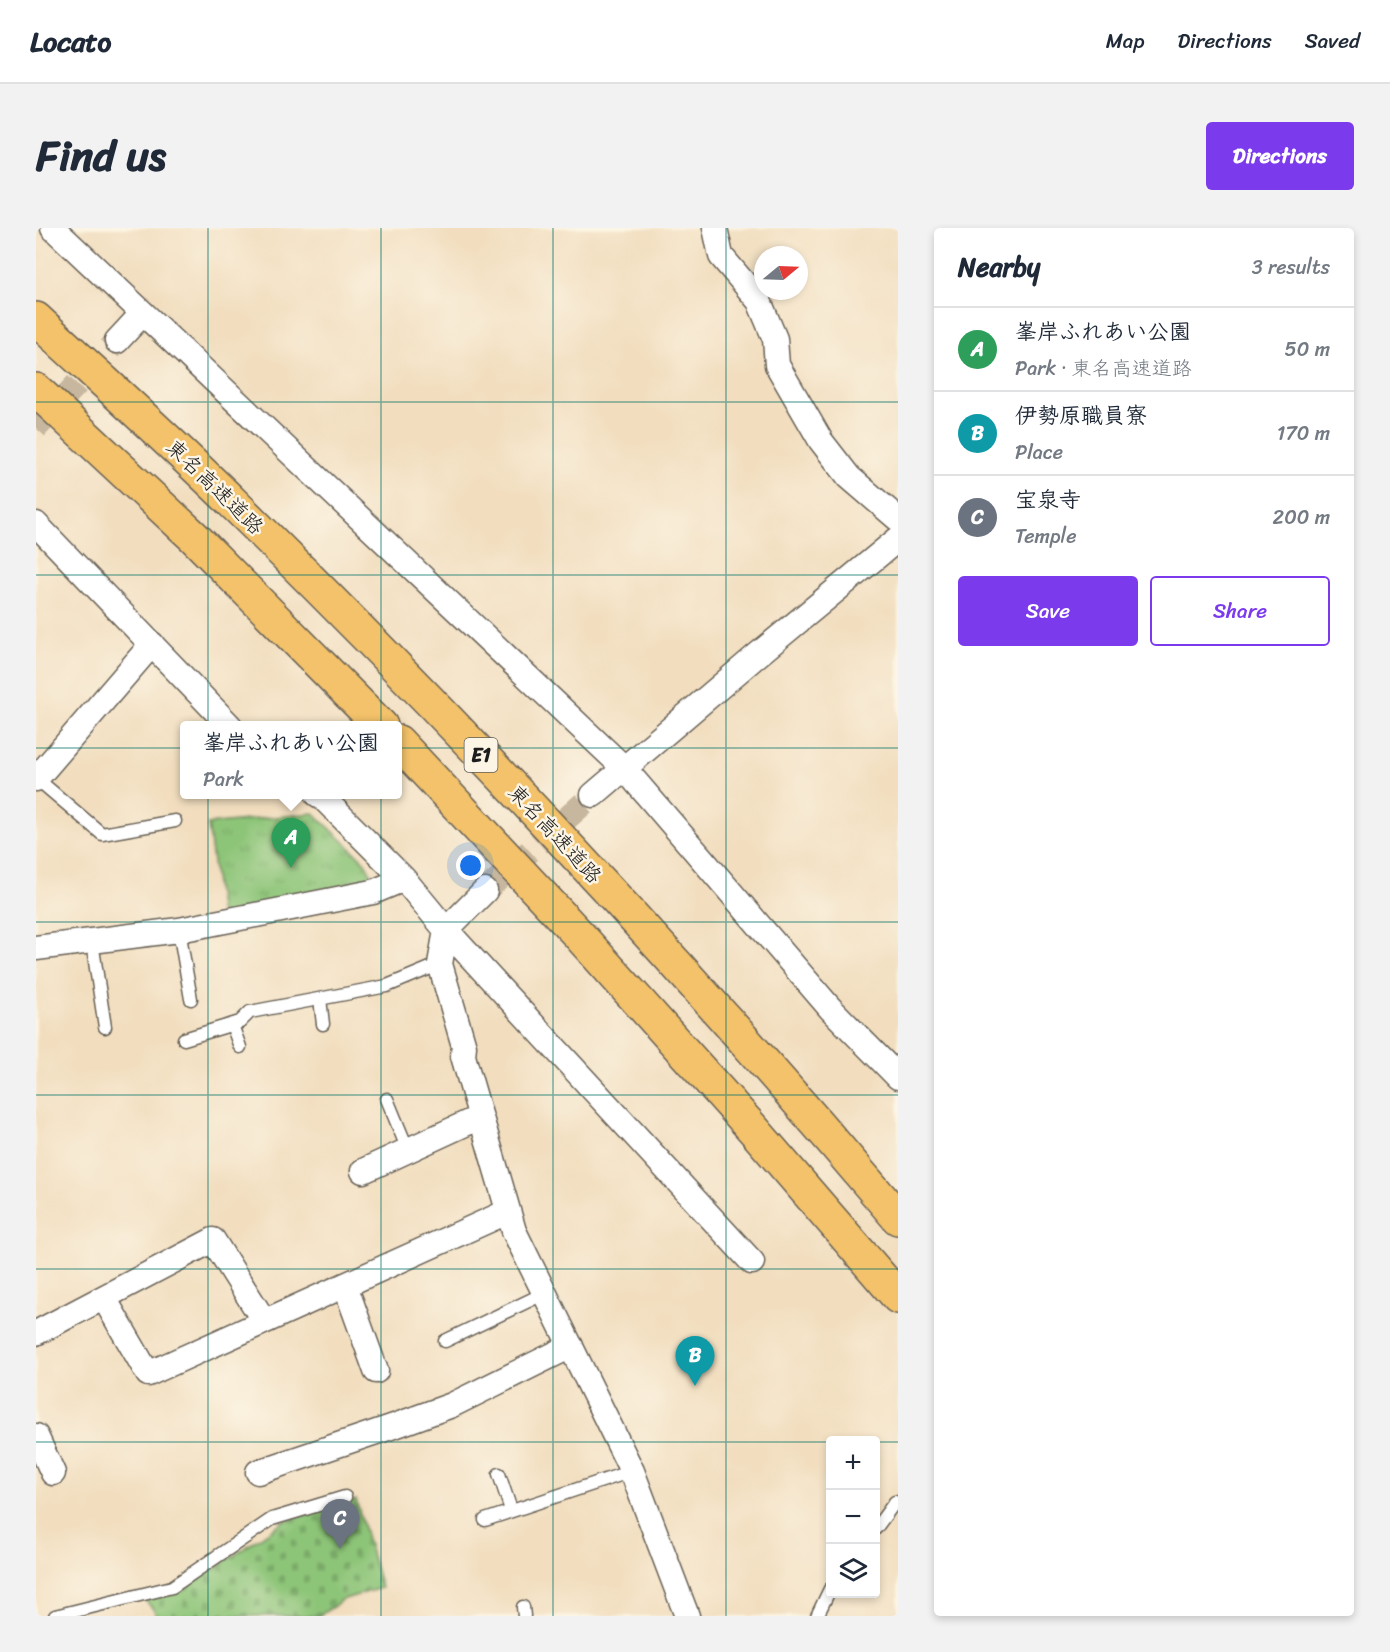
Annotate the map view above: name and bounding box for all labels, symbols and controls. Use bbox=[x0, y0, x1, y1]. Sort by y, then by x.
text: Locato bbox=[30, 17, 111, 66]
text: Map bbox=[1106, 22, 1144, 60]
text: Directions bbox=[1177, 22, 1272, 60]
text: Saved bbox=[1305, 22, 1360, 60]
text: Find us bbox=[36, 119, 166, 193]
button: Directions bbox=[1206, 122, 1354, 190]
text: Nearby bbox=[958, 244, 1040, 290]
north arrow bbox=[754, 246, 808, 300]
text: 3 results bbox=[1252, 250, 1330, 285]
text: 峯岸ふれあい公園 bbox=[1015, 312, 1191, 351]
text: A bbox=[971, 332, 984, 367]
text: 50 m bbox=[1285, 332, 1330, 367]
text: Park · 東名高速道路 bbox=[1015, 351, 1192, 386]
text: 伊勢原職員寮 bbox=[1015, 396, 1147, 435]
text: B bbox=[971, 416, 984, 451]
text: 170 m bbox=[1277, 416, 1330, 451]
street label: 東名高速道路 bbox=[156, 430, 274, 544]
text: Place bbox=[1015, 435, 1063, 470]
text: 宝泉寺 bbox=[1015, 480, 1081, 519]
text: C bbox=[971, 500, 984, 535]
text: 200 m bbox=[1273, 500, 1330, 535]
text: Temple bbox=[1015, 519, 1077, 554]
button: Save bbox=[958, 576, 1138, 646]
button: Share bbox=[1150, 576, 1330, 646]
popup bbox=[180, 721, 402, 799]
text: 峯岸ふれあい公園 bbox=[203, 723, 379, 762]
road number: E1 bbox=[464, 738, 498, 772]
text: Park bbox=[203, 762, 244, 797]
street label: 東名高速道路 bbox=[498, 775, 612, 893]
pin: A bbox=[272, 818, 310, 868]
your location bbox=[456, 851, 485, 880]
pin: B bbox=[676, 1336, 714, 1386]
map controls bbox=[826, 1436, 880, 1598]
button: + bbox=[826, 1436, 880, 1490]
button: − bbox=[826, 1490, 880, 1544]
pin: C bbox=[320, 1500, 360, 1549]
button: layers bbox=[826, 1544, 880, 1598]

